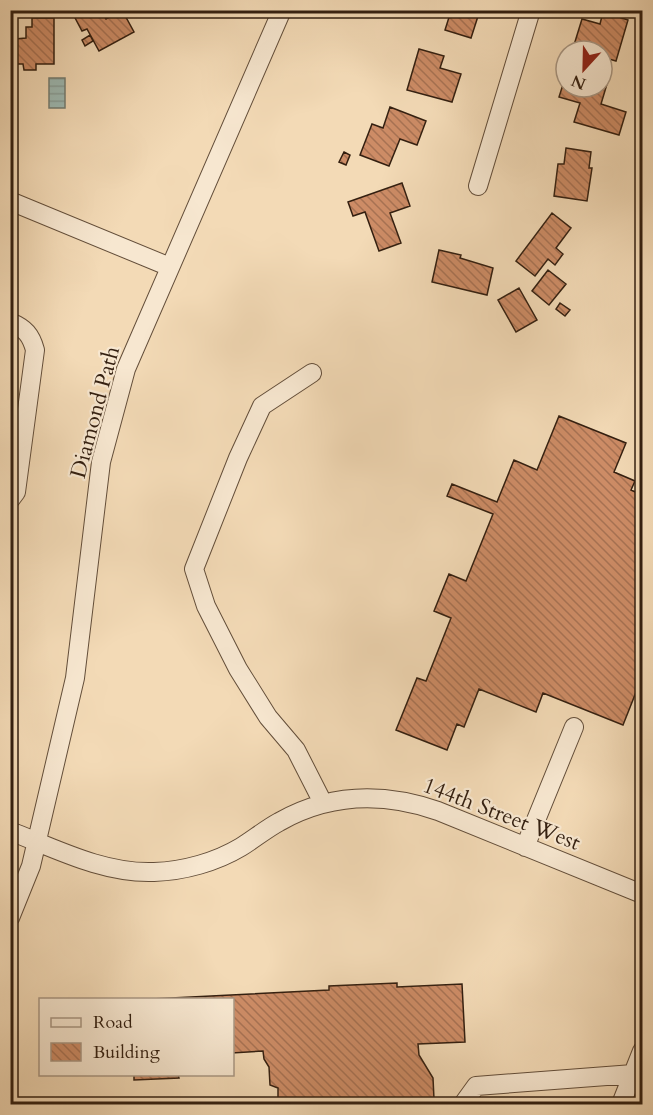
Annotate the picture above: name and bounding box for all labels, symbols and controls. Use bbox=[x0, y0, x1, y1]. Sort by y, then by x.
north arrow bbox=[554, 39, 614, 99]
text: N bbox=[568, 69, 589, 95]
street label: Diamond Path bbox=[63, 343, 127, 482]
street label: 144th Street West bbox=[419, 770, 585, 858]
legend bbox=[39, 998, 234, 1076]
text: Road bbox=[93, 1010, 133, 1035]
text: Building bbox=[93, 1040, 161, 1065]

